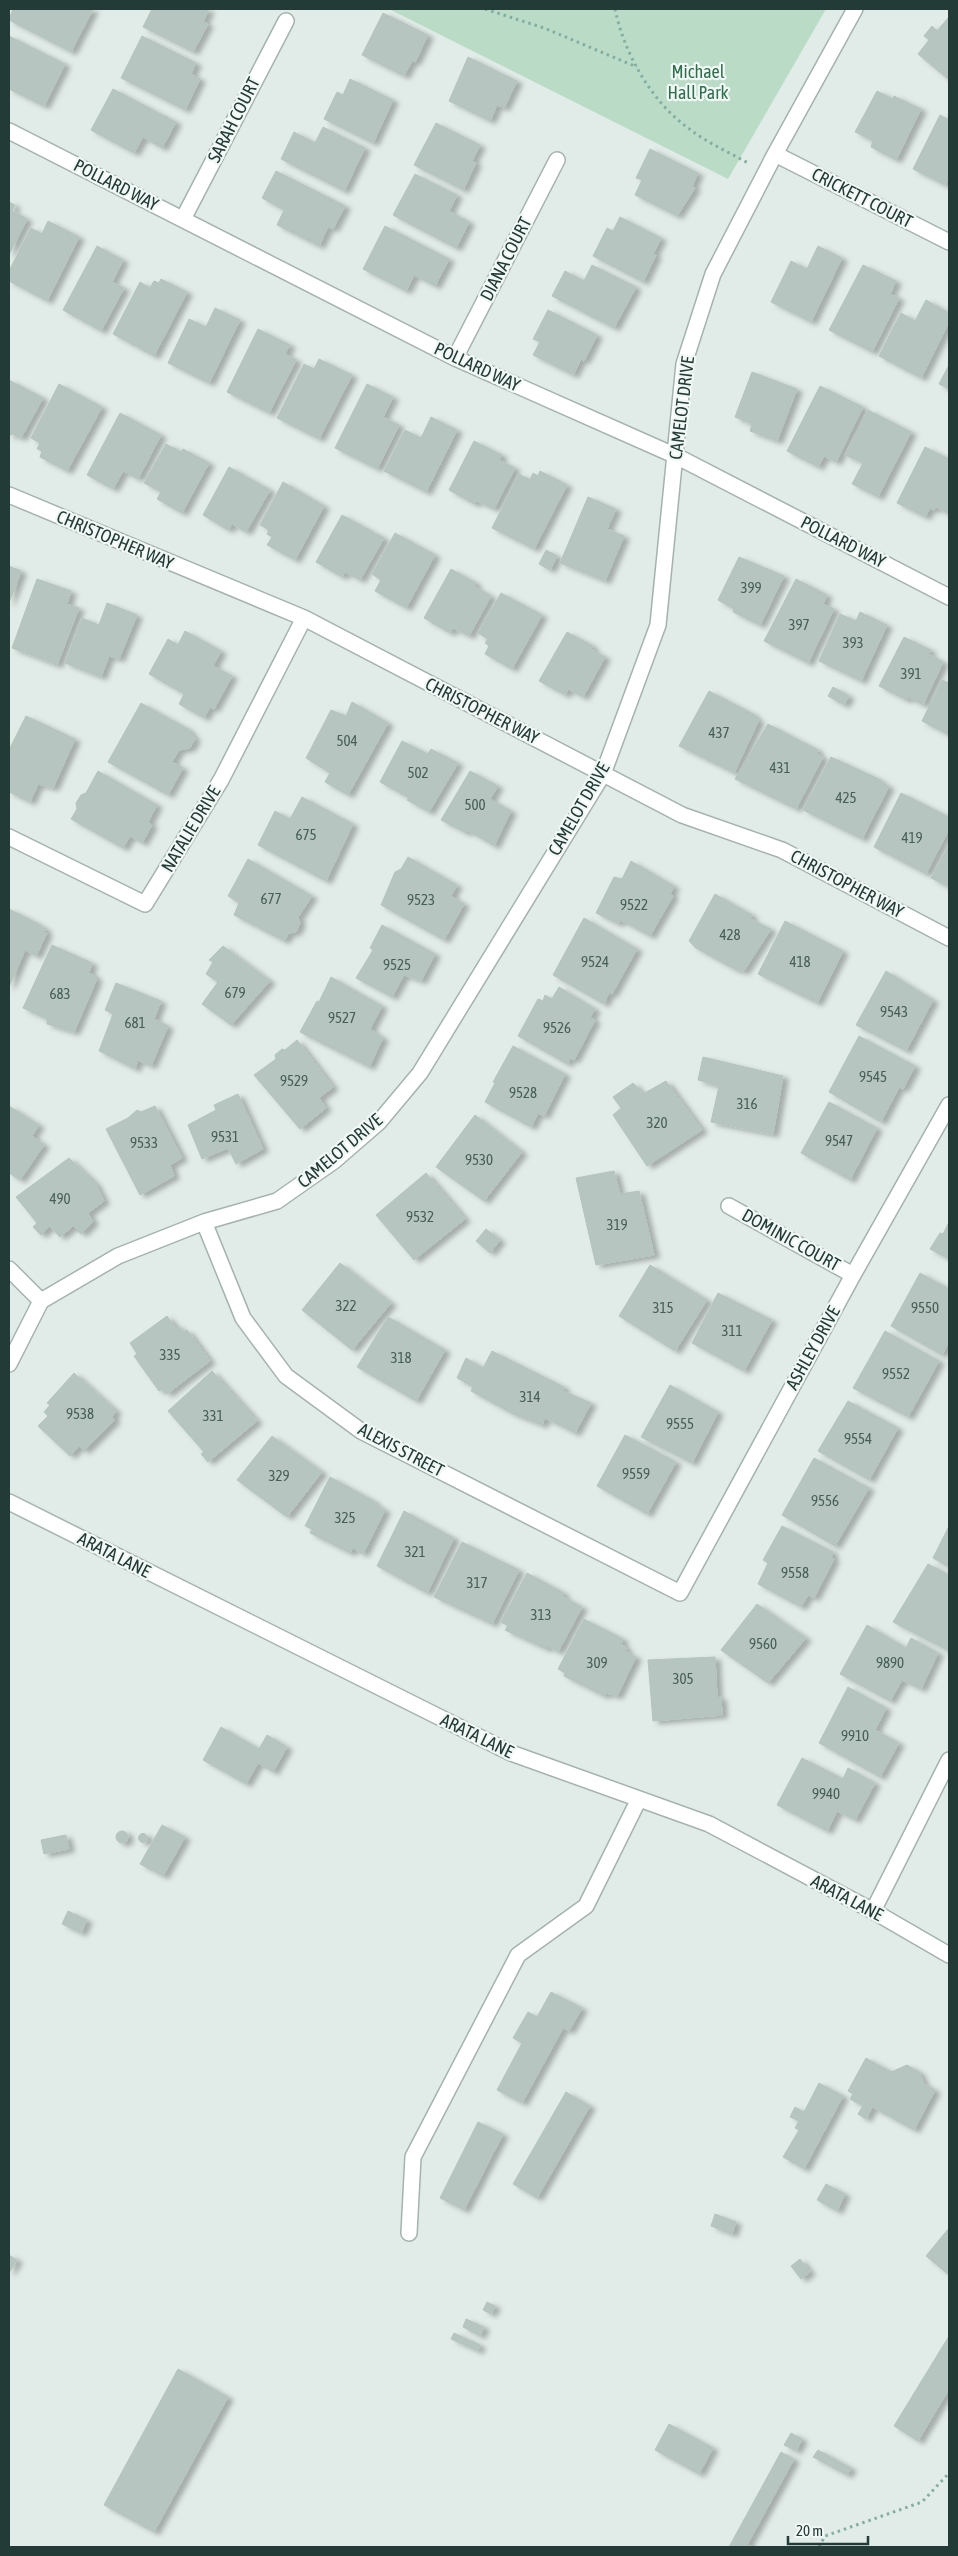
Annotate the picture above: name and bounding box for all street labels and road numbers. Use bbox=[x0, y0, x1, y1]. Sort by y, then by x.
street label: SARAH COURT bbox=[203, 74, 264, 166]
street label: POLLARD WAY bbox=[70, 154, 162, 215]
street label: CRICKETT COURT bbox=[808, 163, 916, 232]
street label: DIANA COURT bbox=[476, 213, 536, 304]
street label: POLLARD WAY bbox=[431, 338, 523, 396]
street label: CAMELOT DRIVE bbox=[665, 355, 698, 461]
street label: CHRISTOPHER WAY bbox=[54, 505, 177, 574]
street label: POLLARD WAY bbox=[797, 511, 889, 572]
street label: CHRISTOPHER WAY bbox=[422, 673, 543, 748]
street label: CAMELOT DRIVE bbox=[543, 758, 614, 859]
street label: NATALIE DRIVE bbox=[157, 782, 225, 876]
street label: CHRISTOPHER WAY bbox=[787, 845, 907, 922]
street label: CAMELOT DRIVE bbox=[293, 1109, 386, 1192]
street label: DOMINIC COURT bbox=[739, 1204, 844, 1275]
street label: ASHLEY DRIVE bbox=[781, 1302, 844, 1393]
street label: ALEXIS STREET bbox=[355, 1418, 448, 1481]
street label: ARATA LANE bbox=[75, 1527, 154, 1582]
street label: ARATA LANE bbox=[437, 1709, 517, 1762]
street label: ARATA LANE bbox=[808, 1870, 887, 1925]

